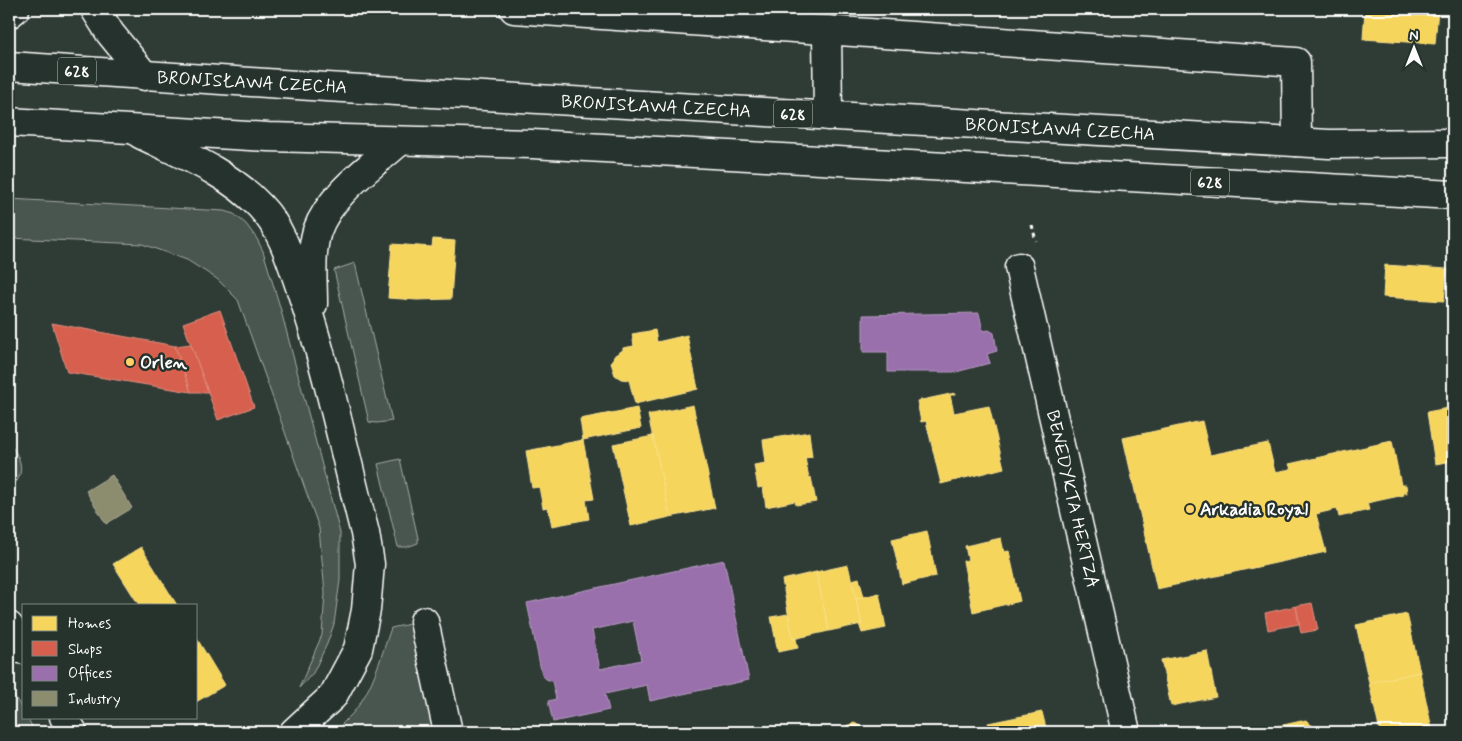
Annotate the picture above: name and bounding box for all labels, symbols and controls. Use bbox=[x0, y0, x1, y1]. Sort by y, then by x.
north arrow bbox=[1390, 22, 1440, 72]
text: N bbox=[1409, 27, 1419, 45]
road number: 628 bbox=[58, 58, 96, 84]
street label: BRONISŁAWA CZECHA bbox=[156, 66, 348, 100]
street label: BRONISŁAWA CZECHA bbox=[560, 90, 752, 124]
road number: 628 bbox=[774, 100, 812, 128]
street label: BRONISŁAWA CZECHA bbox=[964, 113, 1156, 147]
road number: 628 bbox=[1191, 168, 1229, 196]
place label: Orlen bbox=[140, 351, 188, 375]
marker: Orlen bbox=[124, 356, 136, 368]
street label: BENEDYKTA HERTZA bbox=[1040, 408, 1104, 590]
place label: Arkadia Royal bbox=[1200, 498, 1308, 522]
marker: Arkadia Royal bbox=[1184, 503, 1196, 515]
legend bbox=[22, 604, 198, 718]
text: Homes bbox=[68, 614, 111, 634]
text: Shops bbox=[68, 640, 103, 660]
text: Offices bbox=[68, 664, 112, 684]
text: Industry bbox=[68, 690, 121, 710]

